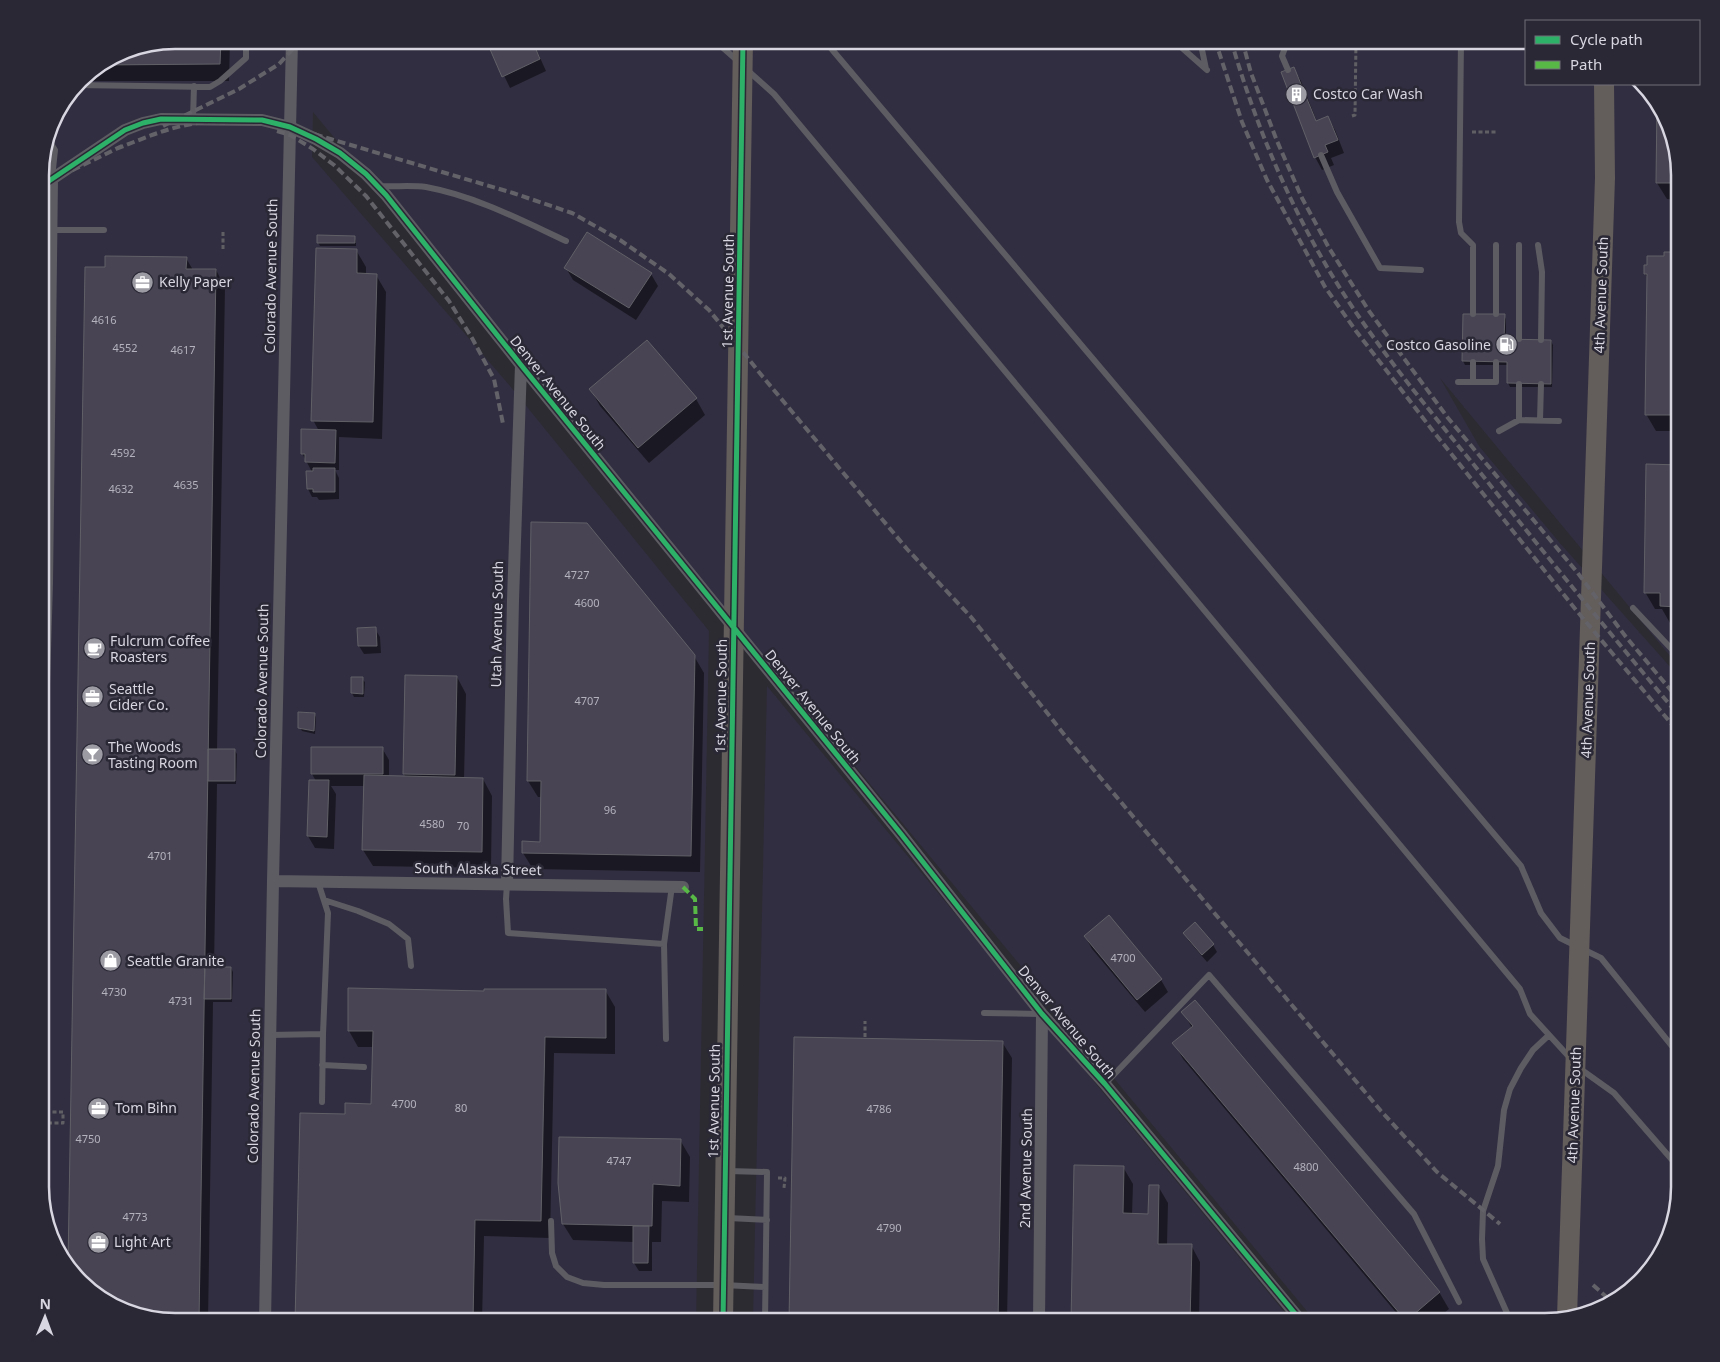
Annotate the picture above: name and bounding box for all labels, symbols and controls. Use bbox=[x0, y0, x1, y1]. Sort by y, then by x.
legend bbox=[1525, 20, 1700, 85]
text: Cycle path bbox=[1570, 29, 1643, 49]
text: Path bbox=[1570, 54, 1602, 74]
building icon: Costco Car Wash bbox=[1285, 82, 1309, 106]
place label: Costco Car Wash bbox=[1313, 84, 1423, 103]
street label: Colorado Avenue South bbox=[260, 198, 281, 354]
street label: 1st Avenue South bbox=[717, 233, 738, 349]
street label: 4th Avenue South bbox=[1589, 236, 1612, 354]
office icon: Kelly Paper bbox=[131, 270, 155, 294]
place label: Kelly Paper bbox=[159, 272, 232, 291]
house number: 4616 bbox=[91, 312, 117, 327]
street label: Denver Avenue South bbox=[506, 331, 611, 454]
fuel station icon: Costco Gasoline bbox=[1495, 333, 1519, 357]
place label: Costco Gasoline bbox=[1386, 335, 1491, 354]
house number: 4552 bbox=[112, 340, 138, 355]
house number: 4617 bbox=[170, 342, 196, 357]
house number: 4592 bbox=[110, 445, 136, 460]
house number: 4635 bbox=[173, 477, 199, 492]
house number: 4632 bbox=[108, 481, 134, 496]
street label: Utah Avenue South bbox=[486, 560, 507, 688]
house number: 4727 bbox=[564, 567, 590, 582]
house number: 4600 bbox=[574, 595, 600, 610]
street label: Colorado Avenue South bbox=[251, 603, 272, 759]
place label: Fulcrum Coffee Roasters bbox=[110, 631, 210, 666]
cafe icon: Fulcrum Coffee Roasters bbox=[82, 637, 106, 661]
street label: 1st Avenue South bbox=[710, 638, 731, 754]
street label: 4th Avenue South bbox=[1576, 641, 1599, 759]
street label: Denver Avenue South bbox=[761, 645, 866, 768]
place label: Seattle Cider Co. bbox=[109, 679, 168, 714]
office icon: Seattle Cider Co. bbox=[81, 685, 105, 709]
house number: 4707 bbox=[574, 693, 600, 708]
place label: The Woods Tasting Room bbox=[108, 737, 198, 772]
bar icon: The Woods Tasting Room bbox=[80, 743, 104, 767]
house number: 96 bbox=[604, 802, 616, 817]
house number: 4580 bbox=[419, 816, 445, 831]
house number: 70 bbox=[457, 818, 469, 833]
house number: 4701 bbox=[147, 848, 173, 863]
street label: South Alaska Street bbox=[414, 858, 542, 879]
shop icon: Seattle Granite bbox=[99, 949, 123, 973]
house number: 4700 bbox=[1110, 950, 1136, 965]
place label: Seattle Granite bbox=[127, 951, 225, 970]
street label: Denver Avenue South bbox=[1014, 961, 1120, 1082]
house number: 4730 bbox=[101, 984, 127, 999]
house number: 4731 bbox=[168, 993, 194, 1008]
street label: Colorado Avenue South bbox=[243, 1008, 264, 1164]
street label: 1st Avenue South bbox=[703, 1043, 724, 1159]
street label: 4th Avenue South bbox=[1562, 1046, 1585, 1164]
office icon: Tom Bihn bbox=[87, 1096, 111, 1120]
house number: 4700 bbox=[391, 1096, 417, 1111]
place label: Tom Bihn bbox=[115, 1098, 177, 1117]
house number: 80 bbox=[455, 1100, 467, 1115]
house number: 4786 bbox=[866, 1101, 892, 1116]
street label: 2nd Avenue South bbox=[1015, 1108, 1036, 1228]
house number: 4750 bbox=[75, 1131, 101, 1146]
house number: 4747 bbox=[606, 1153, 632, 1168]
house number: 4800 bbox=[1293, 1159, 1319, 1174]
house number: 4773 bbox=[122, 1209, 148, 1224]
house number: 4790 bbox=[876, 1220, 902, 1235]
office icon: Light Art bbox=[86, 1230, 110, 1254]
place label: Light Art bbox=[114, 1232, 171, 1251]
north arrow bbox=[20, 1292, 70, 1342]
text: N bbox=[39, 1294, 51, 1313]

